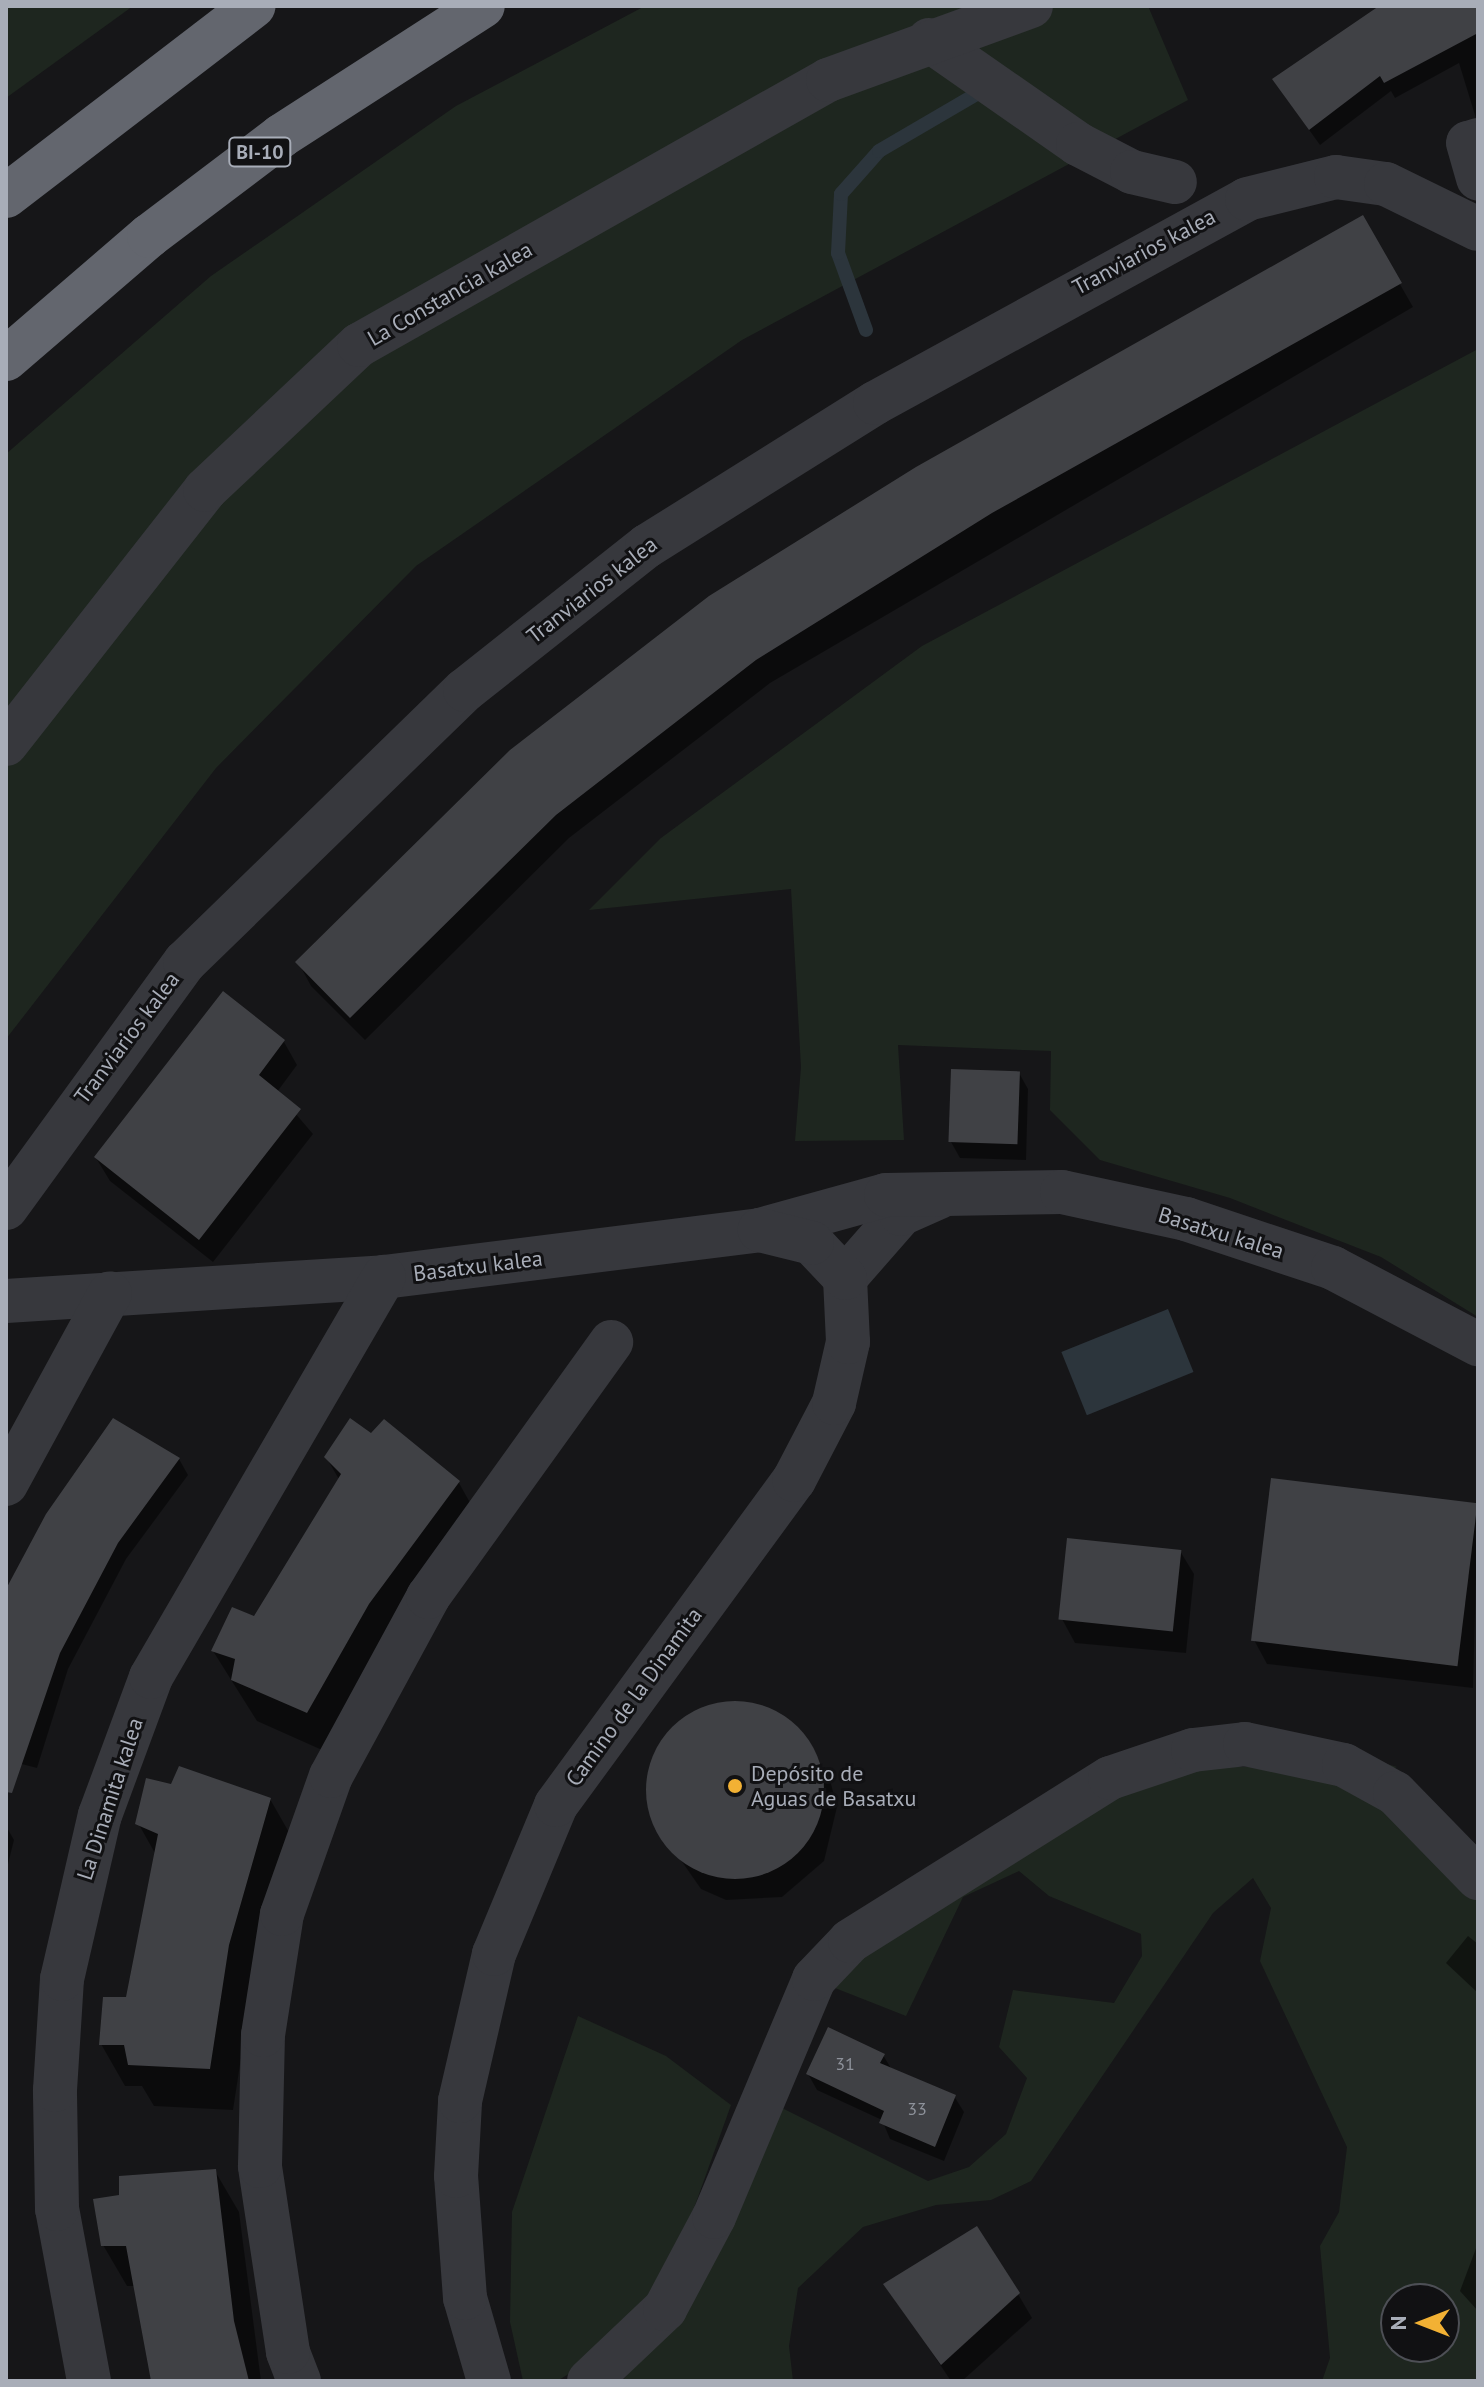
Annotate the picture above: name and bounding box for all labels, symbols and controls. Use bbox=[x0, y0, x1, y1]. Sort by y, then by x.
road number: BI-10 bbox=[228, 136, 292, 168]
street label: Tranviarios kalea bbox=[1068, 203, 1220, 301]
street label: La Constancia kalea bbox=[363, 236, 537, 352]
street label: Tranviarios kalea bbox=[522, 531, 662, 649]
street label: Tranviarios kalea bbox=[69, 967, 185, 1109]
street label: Basatxu kalea bbox=[1155, 1201, 1287, 1265]
street label: Basatxu kalea bbox=[412, 1245, 544, 1287]
street label: Camino de la Dinamita bbox=[560, 1603, 708, 1791]
street label: La Dinamita kalea bbox=[71, 1715, 149, 1883]
place label: Depósito de Aguas de Basatxu bbox=[751, 1760, 916, 1812]
marker: Depósito de Aguas de Basatxu bbox=[726, 1777, 744, 1795]
house number: 31 bbox=[835, 2053, 855, 2075]
house number: 33 bbox=[907, 2098, 927, 2120]
north arrow bbox=[1380, 2283, 1460, 2363]
text: N bbox=[1384, 2316, 1412, 2330]

